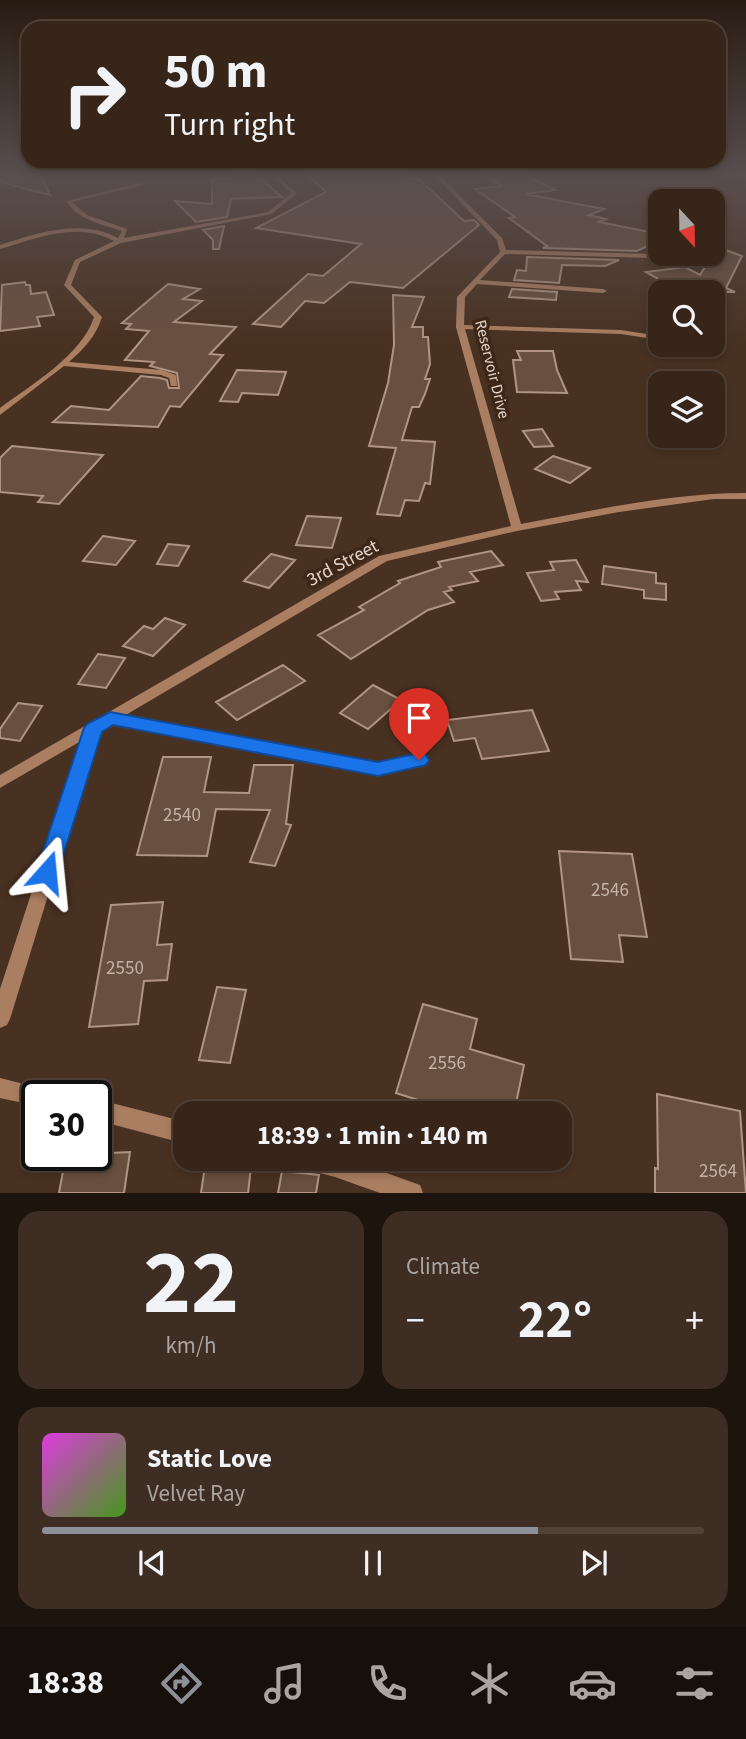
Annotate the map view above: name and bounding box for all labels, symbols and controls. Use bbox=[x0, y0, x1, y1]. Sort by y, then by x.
text: 50 m bbox=[164, 37, 268, 107]
icon: right bbox=[49, 49, 140, 140]
text: Turn right bbox=[164, 102, 295, 148]
north arrow bbox=[648, 189, 724, 266]
map controls bbox=[648, 189, 725, 448]
button: search bbox=[648, 280, 725, 357]
street label: Reservoir Drive bbox=[469, 318, 515, 421]
button: layers bbox=[648, 371, 725, 448]
street label: 3rd Street bbox=[302, 533, 384, 594]
pin bbox=[389, 688, 449, 760]
icon: arrive bbox=[400, 699, 438, 737]
house number: 2540 bbox=[163, 802, 201, 829]
position arrow bbox=[10, 835, 84, 909]
house number: 2546 bbox=[591, 877, 629, 904]
house number: 2550 bbox=[106, 955, 144, 982]
house number: 2556 bbox=[428, 1050, 466, 1077]
speed limit sign: 30 bbox=[21, 1080, 112, 1171]
text: 18:39 · 1 min · 140 m bbox=[257, 1117, 488, 1154]
house number: 2564 bbox=[699, 1158, 737, 1185]
text: 22 bbox=[143, 1219, 239, 1348]
text: Climate bbox=[406, 1250, 480, 1283]
text: 22° bbox=[518, 1284, 592, 1358]
text: − bbox=[406, 1294, 425, 1348]
text: + bbox=[685, 1294, 704, 1348]
text: km/h bbox=[165, 1329, 217, 1362]
text: Static Love bbox=[147, 1440, 272, 1477]
text: Velvet Ray bbox=[147, 1477, 245, 1510]
icon: previous bbox=[133, 1544, 171, 1582]
icon: pause bbox=[354, 1544, 392, 1582]
icon: next bbox=[575, 1544, 613, 1582]
icon: directions bbox=[157, 1659, 206, 1708]
icon: music bbox=[260, 1659, 309, 1708]
icon: phone bbox=[363, 1659, 412, 1708]
icon: climate bbox=[465, 1659, 514, 1708]
icon: car bbox=[568, 1659, 617, 1708]
icon: filters bbox=[670, 1659, 719, 1708]
text: 18:38 bbox=[27, 1660, 104, 1706]

